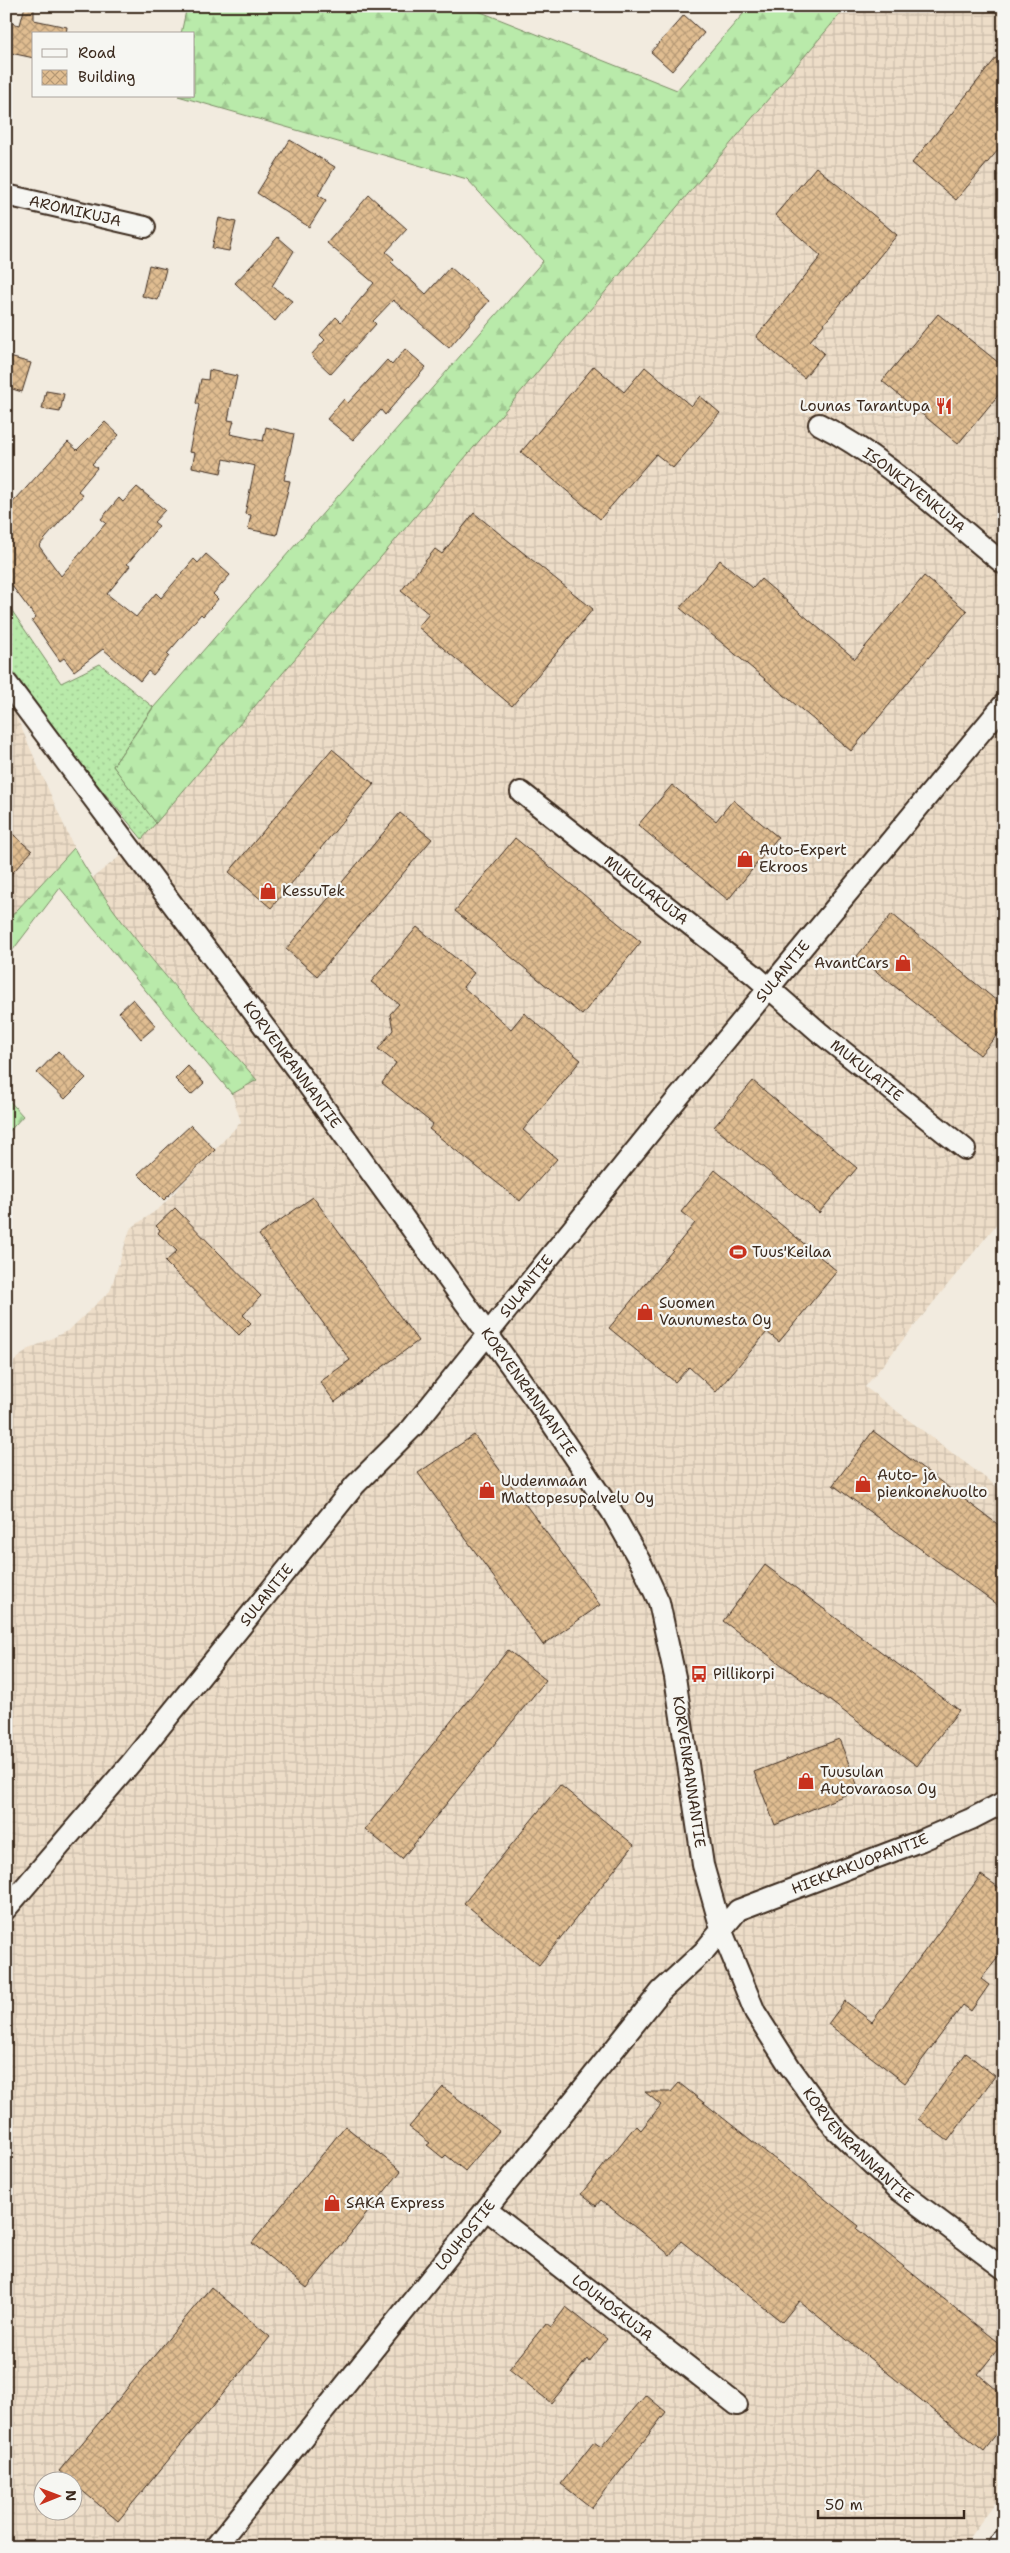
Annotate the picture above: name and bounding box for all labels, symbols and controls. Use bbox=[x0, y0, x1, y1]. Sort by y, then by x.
legend bbox=[32, 32, 195, 98]
text: Road bbox=[78, 43, 116, 63]
text: Building bbox=[78, 67, 135, 87]
street label: AROMIKUJA bbox=[27, 191, 123, 231]
place label: Lounas Tarantupa bbox=[800, 396, 931, 416]
restaurant icon: Lounas Tarantupa bbox=[934, 396, 954, 416]
street label: ISONKIVENKUJA bbox=[859, 443, 969, 537]
place label: Auto-Expert Ekroos bbox=[759, 840, 847, 877]
shop icon: Auto-Expert Ekroos bbox=[735, 849, 755, 869]
street label: MUKULAKUJA bbox=[600, 851, 692, 930]
shop icon: KessuTek bbox=[258, 881, 278, 901]
place label: KessuTek bbox=[282, 881, 345, 901]
street label: SULANTIE bbox=[751, 936, 814, 1007]
place label: AvantCars bbox=[814, 953, 889, 973]
shop icon: AvantCars bbox=[893, 953, 913, 973]
street label: KORVENRANNANTIE bbox=[239, 997, 346, 1132]
street label: MUKULATIE bbox=[826, 1035, 907, 1106]
sports icon: Tuus'Keilaa bbox=[728, 1242, 748, 1262]
place label: Tuus'Keilaa bbox=[752, 1242, 832, 1262]
street label: SULANTIE bbox=[495, 1251, 558, 1322]
place label: Suomen Vaunumesta Oy bbox=[659, 1293, 772, 1330]
shop icon: Suomen Vaunumesta Oy bbox=[635, 1302, 655, 1322]
street label: KORVENRANNANTIE bbox=[476, 1324, 581, 1460]
place label: Auto- ja pienkonehuolto bbox=[877, 1465, 987, 1502]
place label: Uudenmaan Mattopesupalvelu Oy bbox=[501, 1471, 654, 1508]
shop icon: Auto- ja pienkonehuolto bbox=[853, 1474, 873, 1494]
shop icon: Uudenmaan Mattopesupalvelu Oy bbox=[477, 1480, 497, 1500]
street label: SULANTIE bbox=[235, 1559, 298, 1630]
bus stop icon: Pillikorpi bbox=[689, 1664, 709, 1684]
place label: Pillikorpi bbox=[713, 1664, 775, 1684]
street label: KORVENRANNANTIE bbox=[668, 1695, 710, 1849]
place label: Tuusulan Autovaraosa Oy bbox=[820, 1762, 937, 1799]
shop icon: Tuusulan Autovaraosa Oy bbox=[796, 1771, 816, 1791]
street label: HIEKKAKUOPANTIE bbox=[788, 1829, 931, 1899]
street label: KORVENRANNANTIE bbox=[798, 2084, 918, 2208]
shop icon: SAKA Express bbox=[322, 2193, 342, 2213]
place label: SAKA Express bbox=[346, 2193, 445, 2213]
street label: LOUHOSTIE bbox=[431, 2195, 500, 2275]
street label: LOUHOSKUJA bbox=[568, 2270, 657, 2346]
north arrow bbox=[32, 2470, 82, 2520]
scale bar bbox=[818, 2488, 964, 2520]
text: N bbox=[62, 2490, 80, 2501]
text: 50 m bbox=[825, 2495, 863, 2515]

